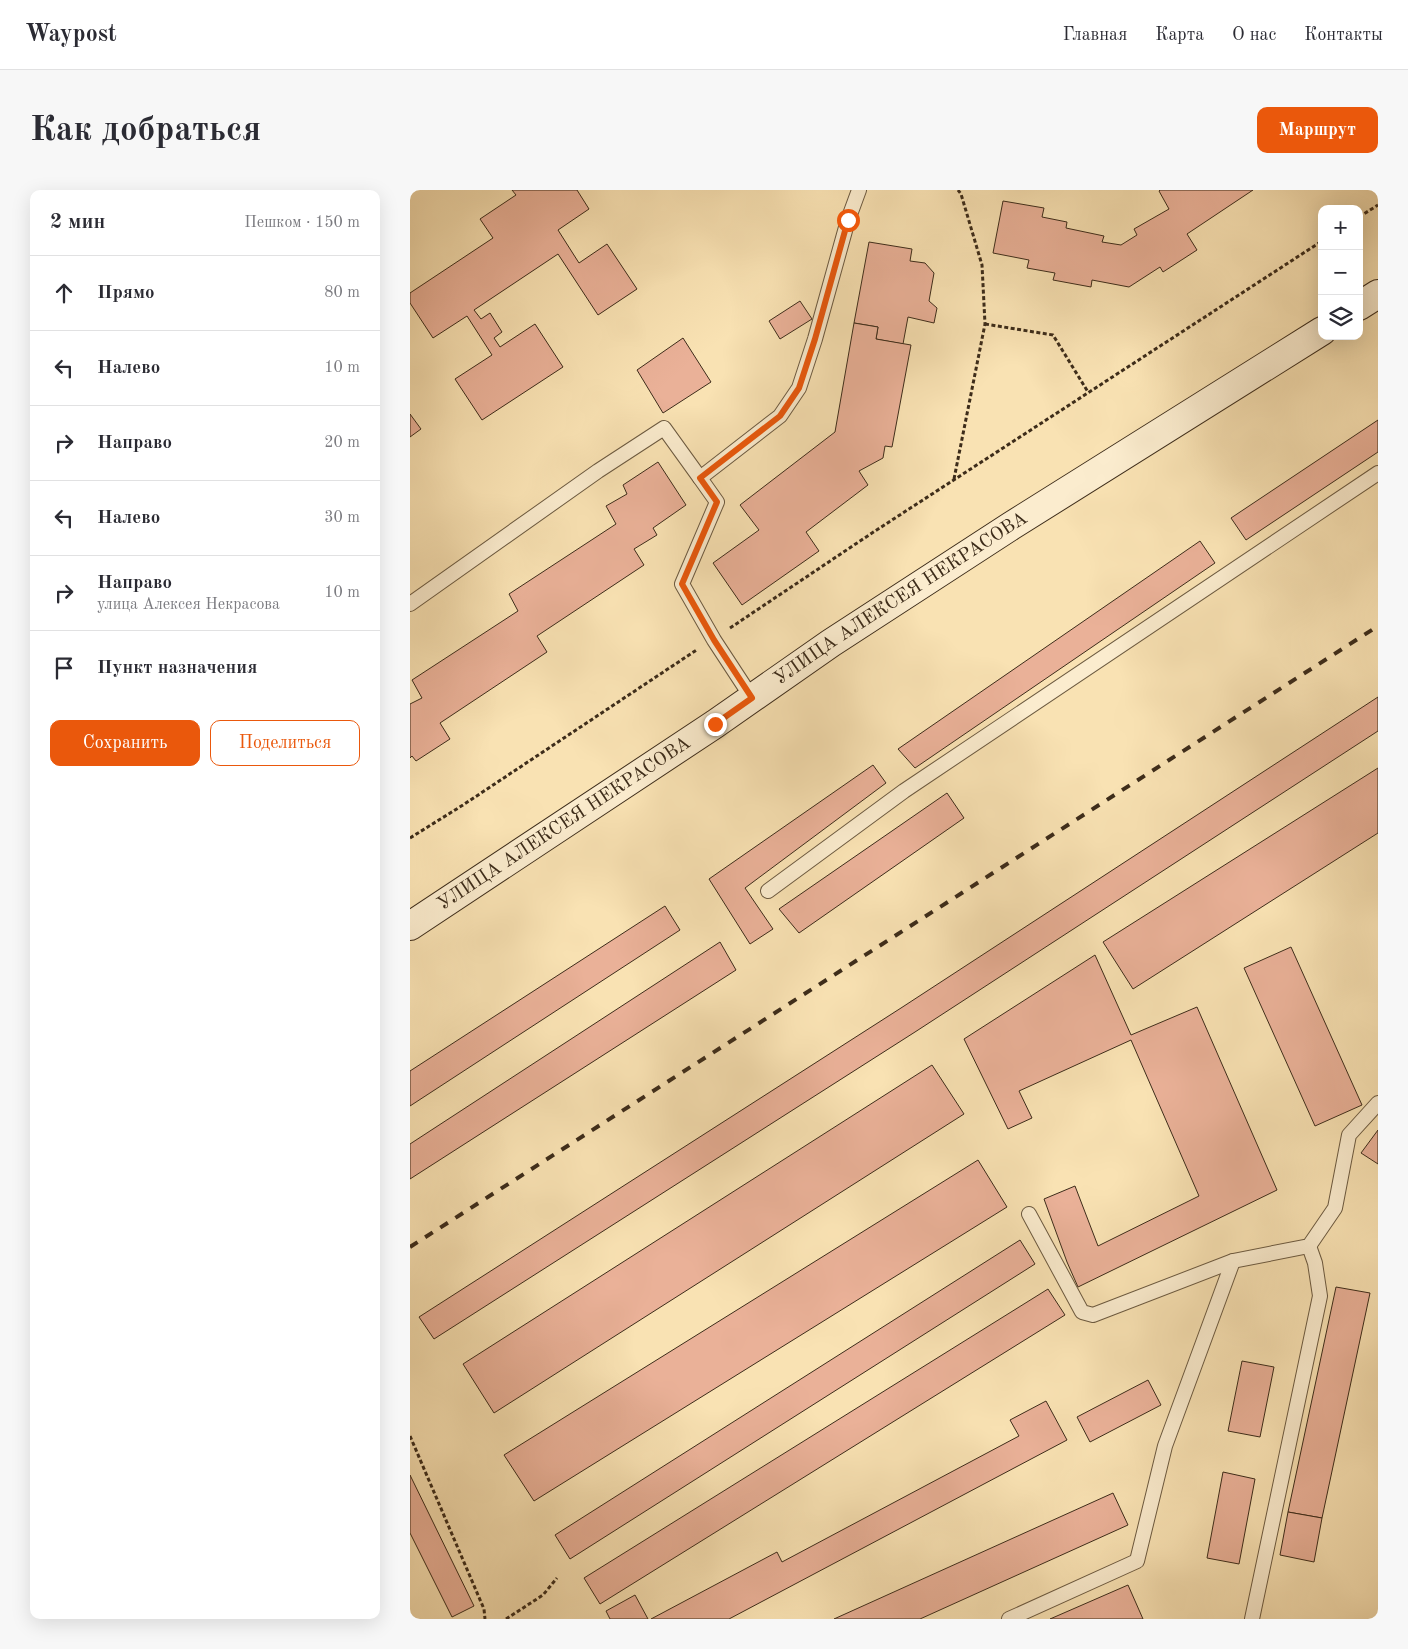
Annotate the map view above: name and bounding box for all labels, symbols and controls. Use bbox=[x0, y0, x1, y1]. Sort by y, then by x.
text: Waypost bbox=[25, 23, 117, 47]
text: Главная bbox=[1063, 26, 1127, 44]
text: Карта bbox=[1155, 26, 1204, 44]
text: О нас bbox=[1232, 26, 1276, 44]
text: Контакты bbox=[1304, 26, 1383, 44]
button: Маршрут bbox=[1257, 107, 1378, 153]
text: Как добраться bbox=[30, 113, 261, 148]
map controls bbox=[1318, 205, 1363, 340]
button: + bbox=[1318, 205, 1363, 250]
route start bbox=[837, 209, 860, 232]
text: 2 мин bbox=[50, 212, 105, 233]
text: Пешком · 150 m bbox=[244, 215, 360, 231]
button: − bbox=[1318, 250, 1363, 295]
icon: ahead bbox=[50, 279, 78, 307]
text: Прямо bbox=[97, 284, 155, 303]
text: 80 m bbox=[324, 285, 360, 301]
button: layers bbox=[1318, 295, 1363, 340]
icon: left bbox=[50, 354, 78, 382]
text: Налево bbox=[97, 359, 160, 378]
text: 10 m bbox=[324, 360, 360, 376]
icon: right bbox=[50, 429, 78, 457]
text: Направо bbox=[97, 434, 172, 453]
text: 20 m bbox=[324, 435, 360, 451]
icon: left bbox=[50, 504, 78, 532]
street label: УЛИЦА АЛЕКСЕЯ НЕКРАСОВА bbox=[771, 508, 1031, 689]
text: Налево bbox=[97, 509, 160, 528]
text: 30 m bbox=[324, 510, 360, 526]
text: Направо bbox=[97, 574, 172, 593]
icon: right bbox=[50, 579, 78, 607]
text: 10 m bbox=[324, 585, 360, 601]
text: улица Алексея Некрасова bbox=[97, 597, 280, 613]
icon: arrive bbox=[50, 654, 78, 682]
text: Пункт назначения bbox=[97, 659, 257, 678]
route end bbox=[704, 713, 727, 736]
button: Сохранить bbox=[50, 720, 200, 766]
button: Поделиться bbox=[210, 720, 360, 766]
street label: УЛИЦА АЛЕКСЕЯ НЕКРАСОВА bbox=[434, 733, 695, 914]

